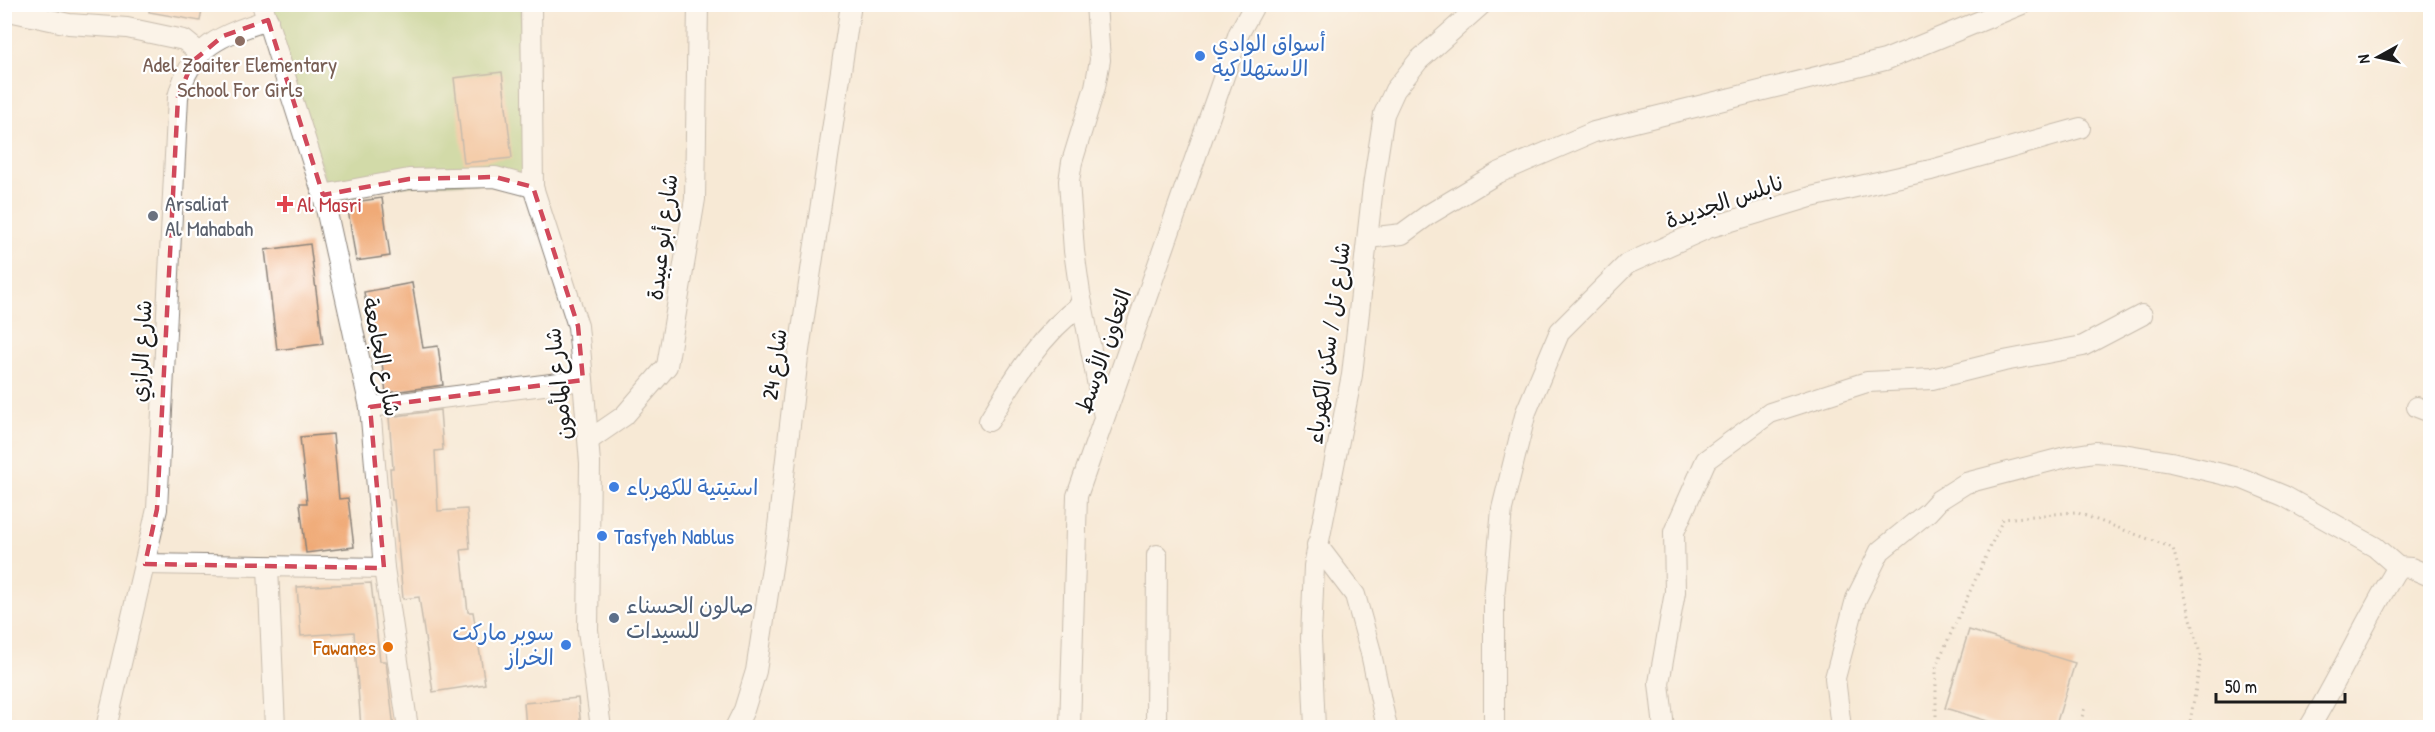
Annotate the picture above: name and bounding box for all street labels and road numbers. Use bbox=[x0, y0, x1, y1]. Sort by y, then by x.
street label: نابلس الجديدة bbox=[1661, 167, 1787, 235]
street label: شارع أبو عبيدة bbox=[639, 172, 686, 302]
street label: شارع تل / سكن الكهرباء bbox=[1299, 240, 1358, 446]
street label: التعاون الأوسط bbox=[1068, 285, 1138, 417]
street label: شارع الجامعة bbox=[355, 295, 408, 419]
street label: شارع الرازي bbox=[123, 299, 161, 403]
street label: شارع المأمون bbox=[537, 326, 580, 442]
street label: شارع 24 bbox=[754, 327, 795, 401]

